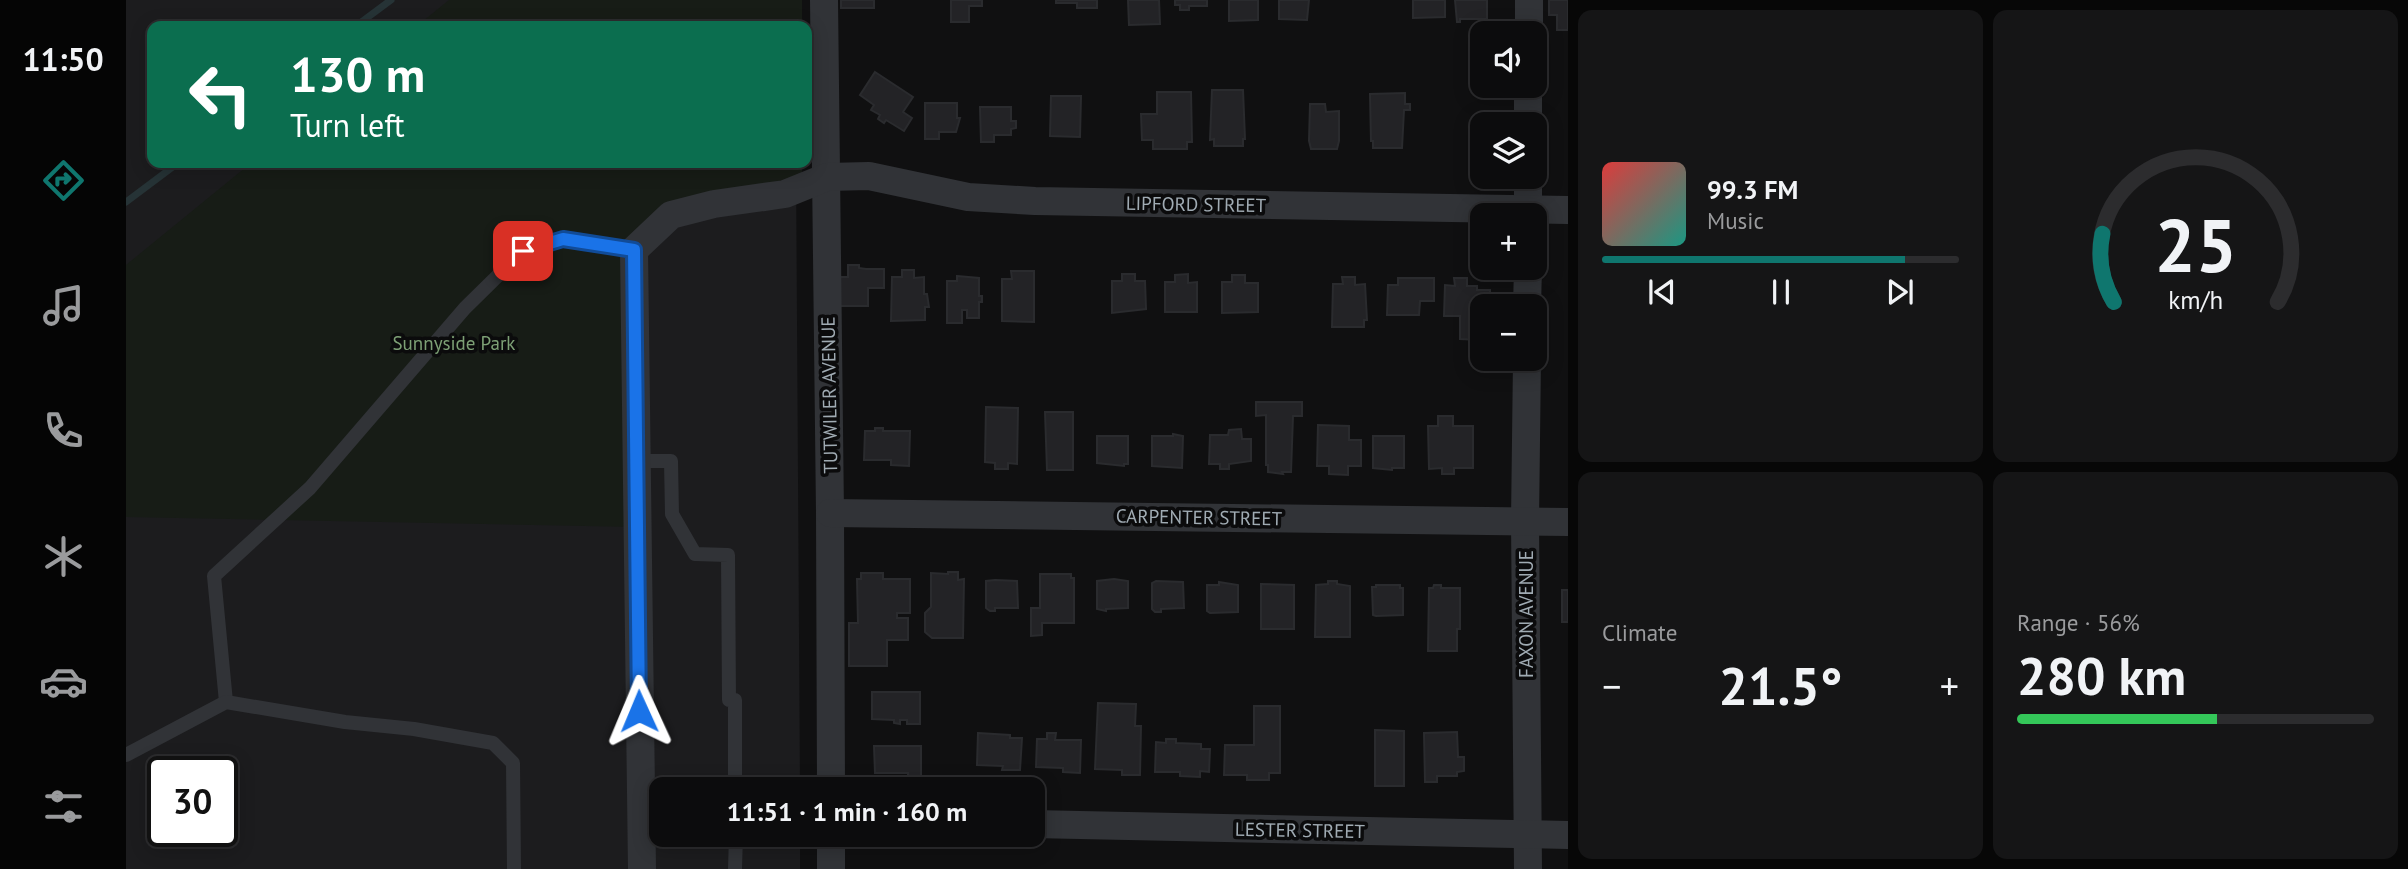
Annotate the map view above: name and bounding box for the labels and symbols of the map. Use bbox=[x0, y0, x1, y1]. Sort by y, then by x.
street label: LIPFORD STREET bbox=[1126, 191, 1267, 217]
pin bbox=[493, 221, 553, 281]
street label: TUTWILER AVENUE bbox=[816, 316, 842, 474]
park label: Sunnyside Park bbox=[393, 331, 515, 355]
street label: CARPENTER STREET bbox=[1116, 504, 1283, 530]
street label: FAXON AVENUE bbox=[1514, 550, 1538, 678]
position arrow bbox=[602, 674, 676, 748]
speed limit sign: 30 bbox=[147, 756, 238, 847]
street label: LESTER STREET bbox=[1235, 817, 1366, 843]

